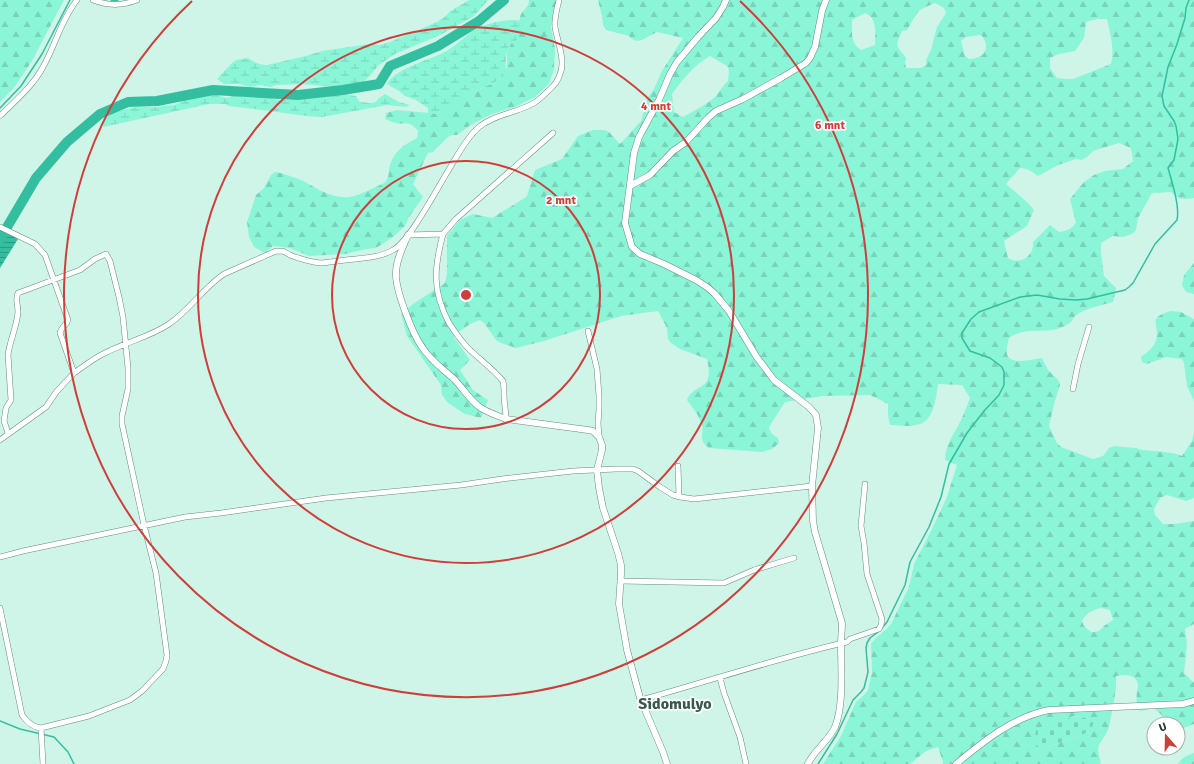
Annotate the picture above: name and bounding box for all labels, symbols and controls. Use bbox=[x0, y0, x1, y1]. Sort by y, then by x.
text: 4 mnt bbox=[641, 99, 671, 114]
text: 6 mnt bbox=[815, 118, 845, 133]
text: 2 mnt bbox=[546, 193, 576, 208]
centre of rings bbox=[459, 288, 473, 302]
district label: Sidomulyo bbox=[638, 694, 712, 714]
north arrow bbox=[1146, 716, 1186, 756]
text: U bbox=[1157, 720, 1168, 734]

